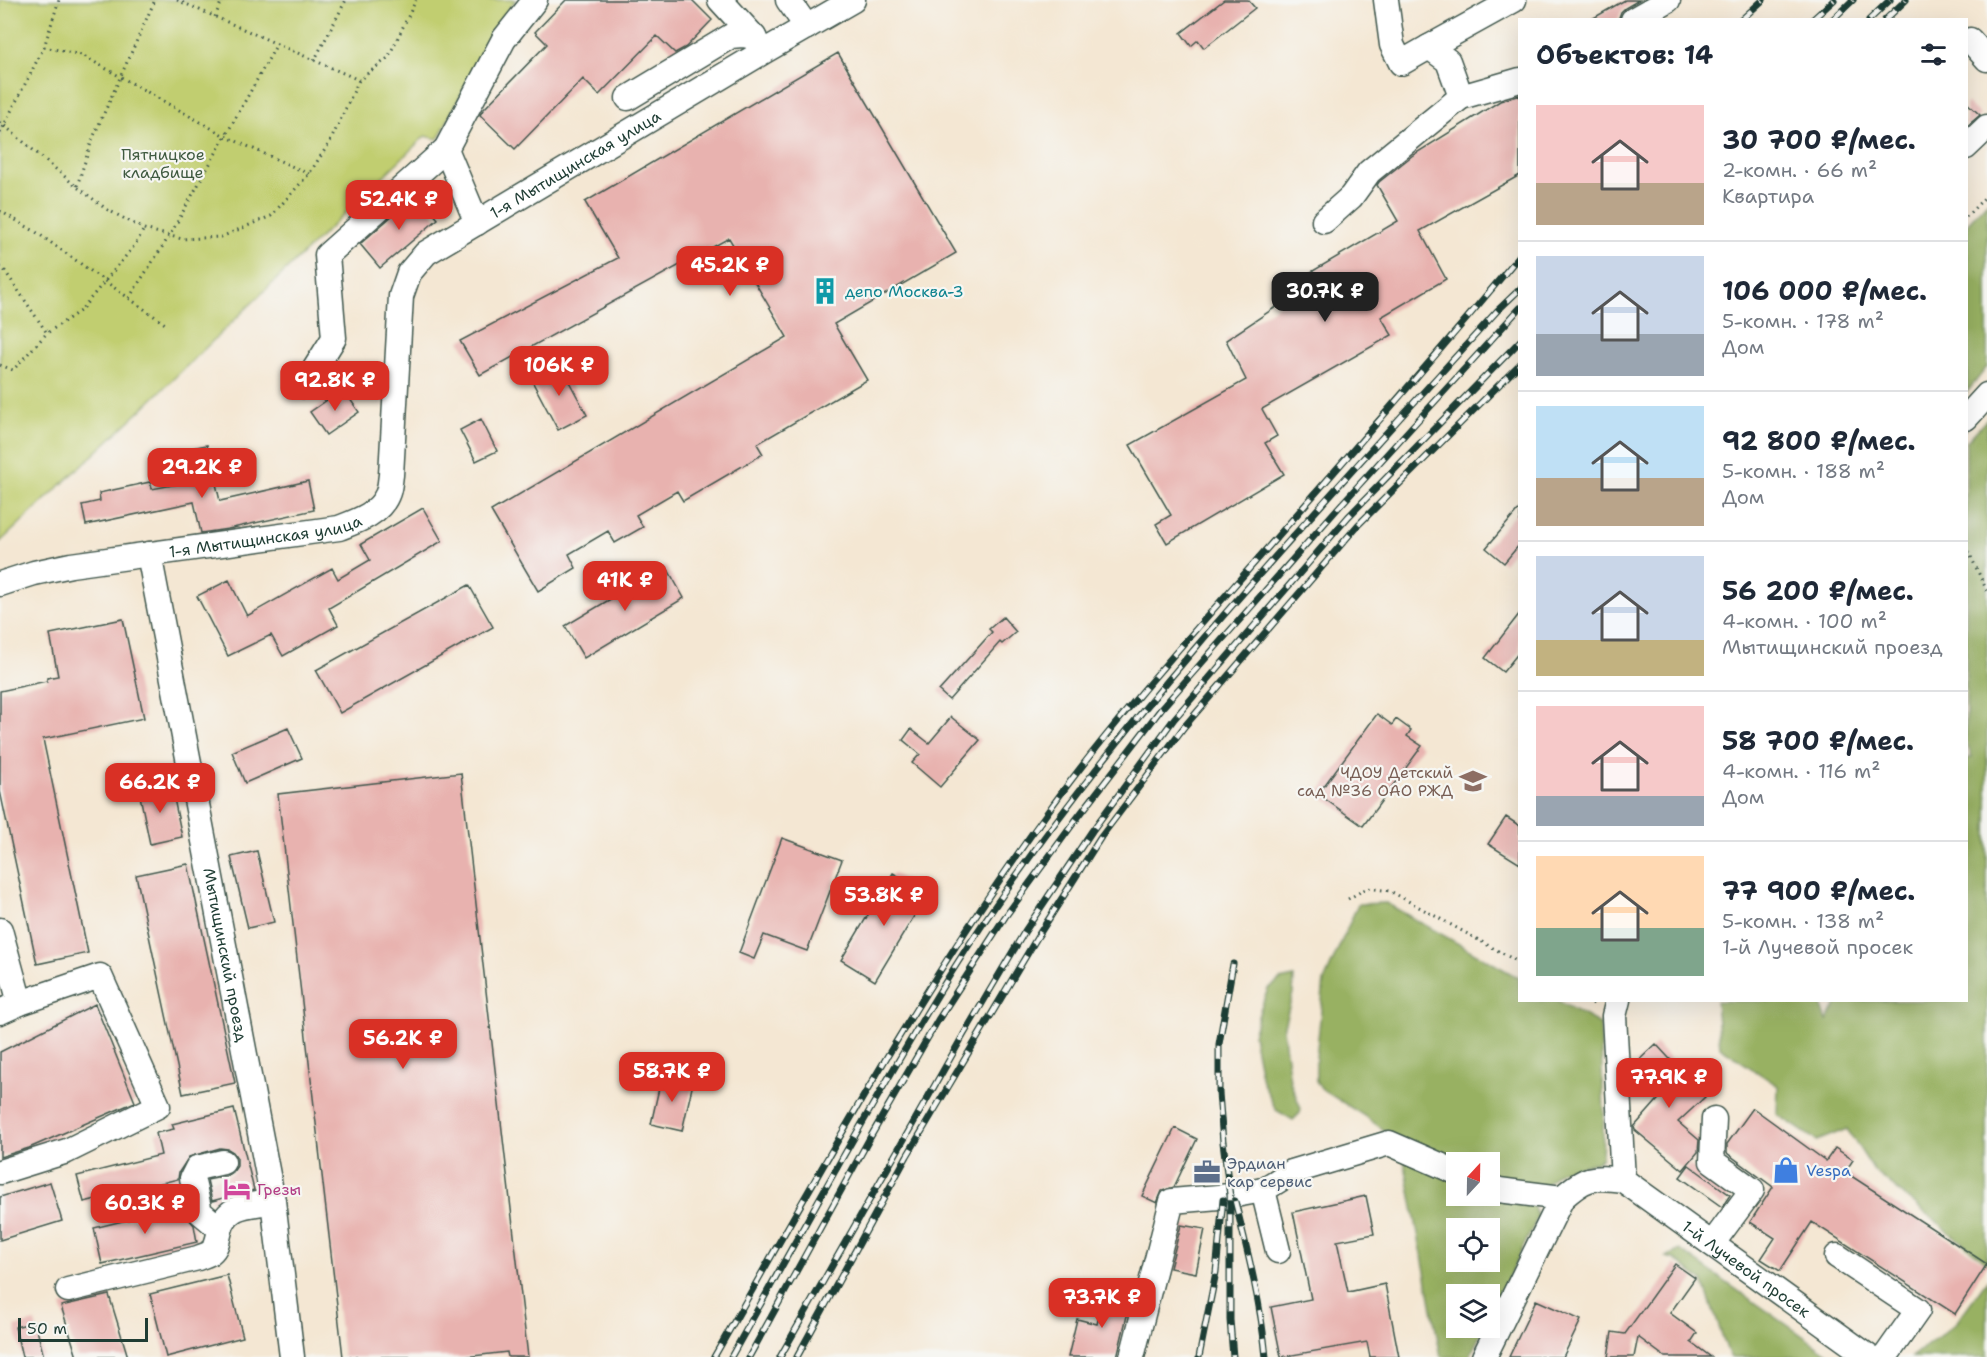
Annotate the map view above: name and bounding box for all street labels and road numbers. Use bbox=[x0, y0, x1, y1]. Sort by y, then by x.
street label: 1-я Мытищинская улица bbox=[486, 105, 664, 223]
street label: 1-я Мытищинская улица bbox=[167, 510, 365, 562]
street label: Мытищинский проезд bbox=[199, 866, 253, 1044]
street label: 1-й Лучевой просек bbox=[1678, 1215, 1815, 1322]

